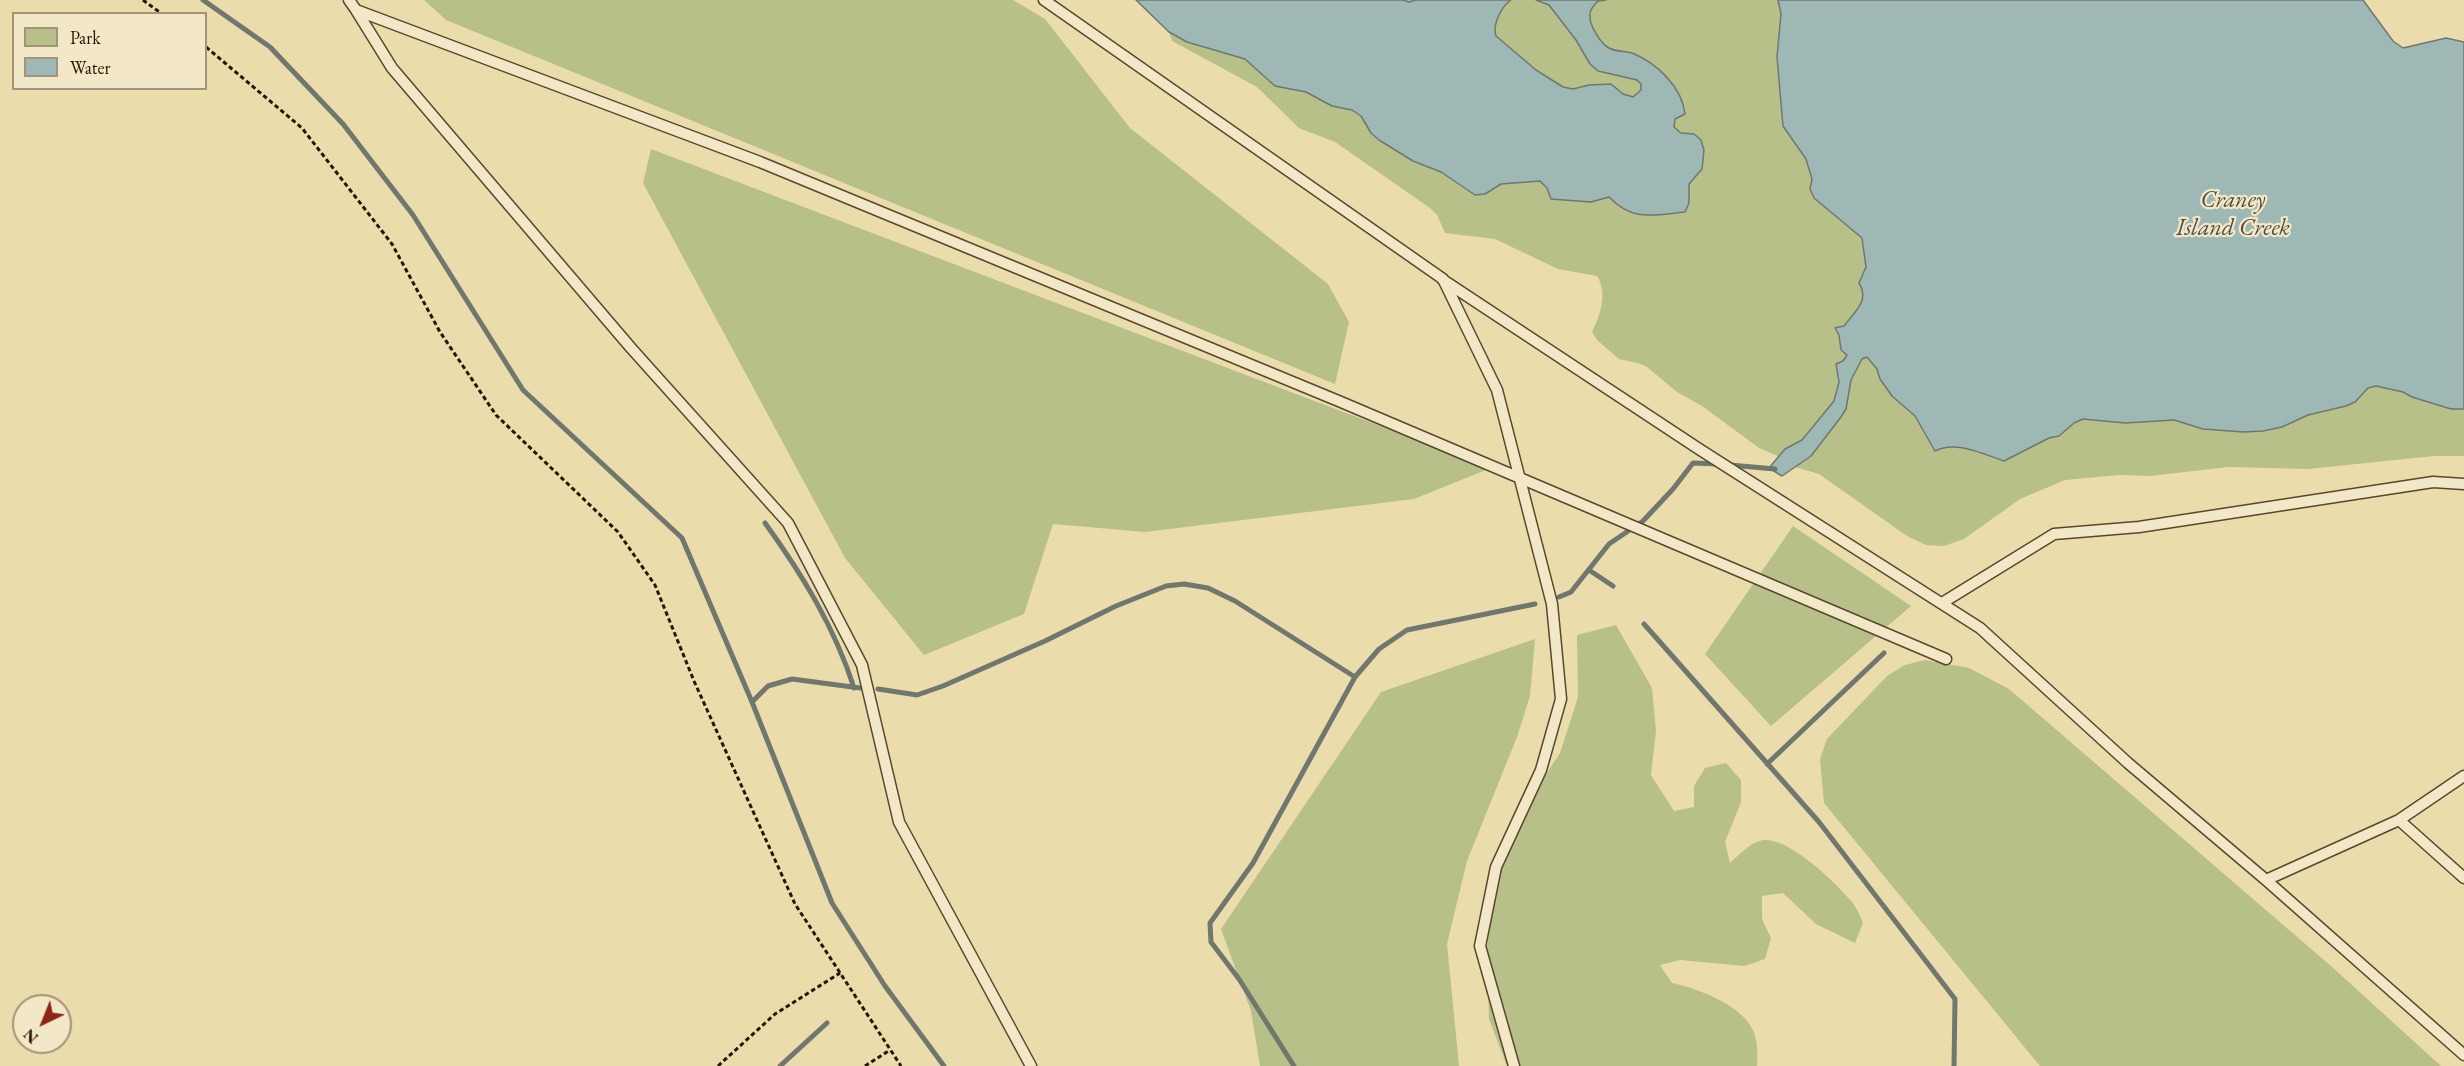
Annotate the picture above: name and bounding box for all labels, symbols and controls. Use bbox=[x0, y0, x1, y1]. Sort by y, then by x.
legend bbox=[12, 12, 207, 90]
text: Park bbox=[70, 26, 101, 49]
text: Water bbox=[70, 56, 111, 79]
water label: Craney Island Creek bbox=[2176, 186, 2290, 242]
north arrow bbox=[12, 994, 72, 1054]
text: N bbox=[19, 1024, 43, 1048]

